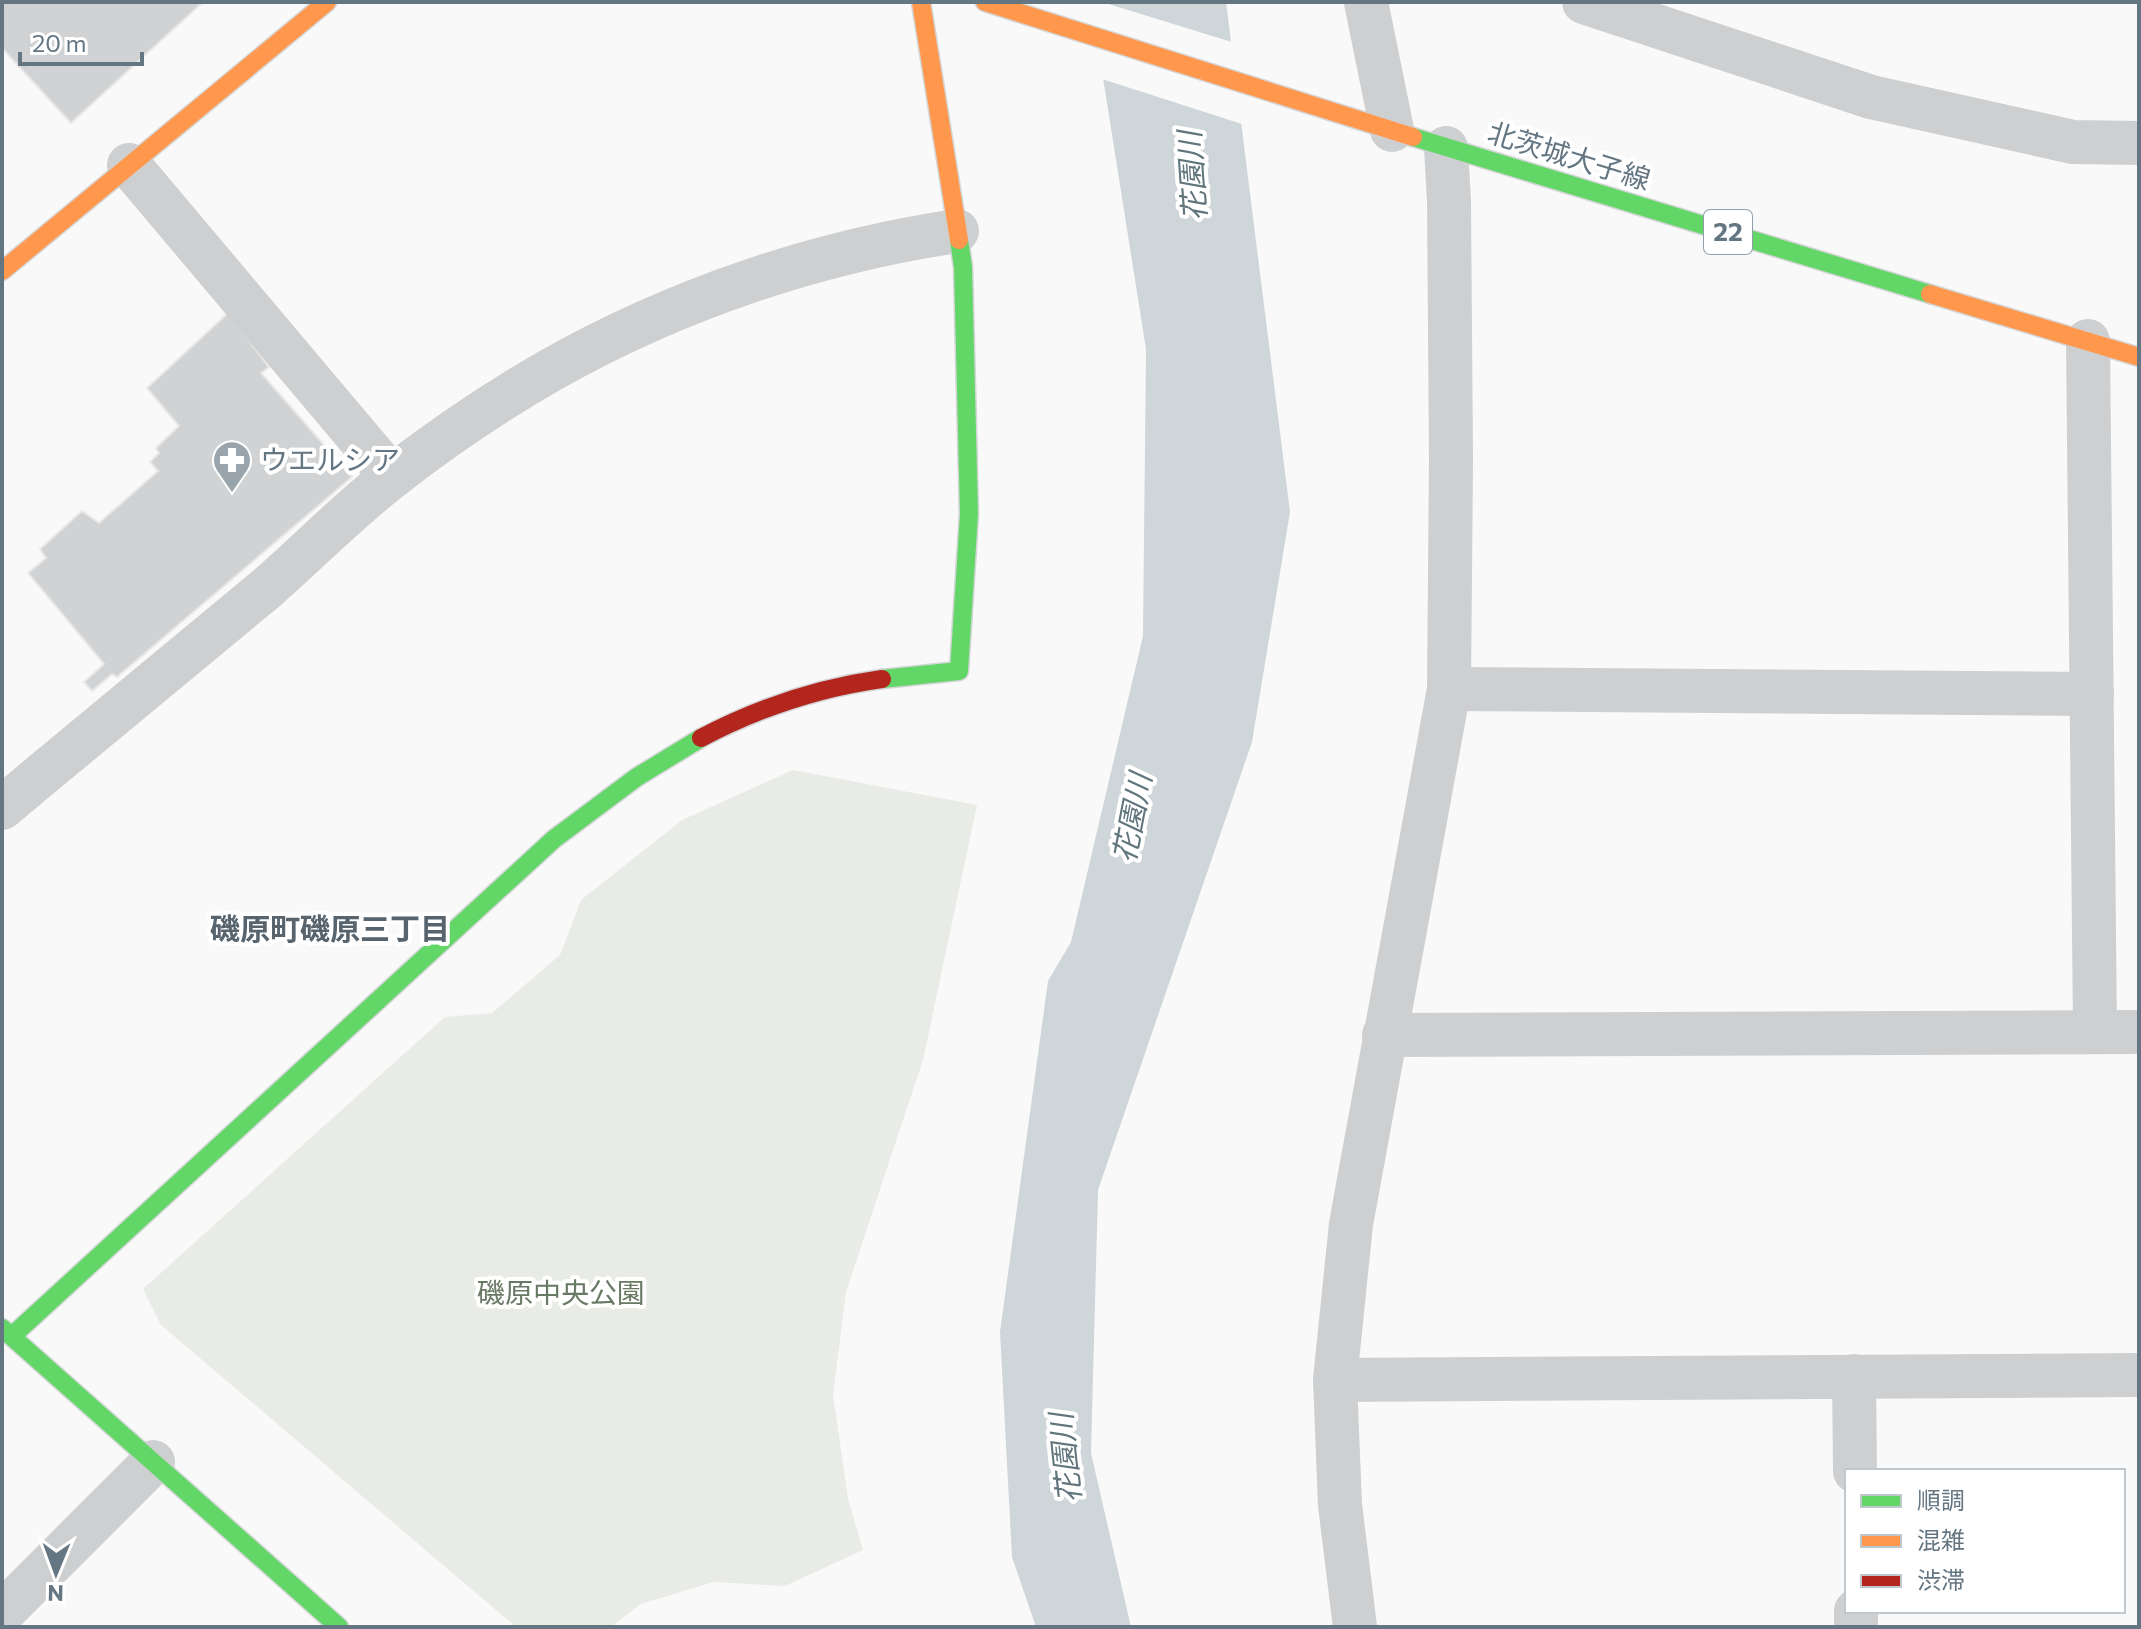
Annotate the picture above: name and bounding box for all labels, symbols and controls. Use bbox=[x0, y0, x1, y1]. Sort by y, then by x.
scale bar bbox=[20, 16, 142, 66]
text: 20 m bbox=[32, 28, 86, 57]
street label: 北茨城大子線 bbox=[1484, 114, 1655, 196]
water label: 花園川 bbox=[1169, 127, 1212, 222]
road number: 22 bbox=[1704, 210, 1752, 254]
pharmacy icon: ウエルシア bbox=[211, 439, 253, 494]
place label: ウエルシア bbox=[260, 442, 400, 476]
water label: 花園川 bbox=[1104, 767, 1158, 865]
district label: 磯原町磯原三丁目 bbox=[210, 909, 450, 946]
park label: 磯原中央公園 bbox=[477, 1275, 645, 1309]
water label: 花園川 bbox=[1040, 1409, 1087, 1505]
legend bbox=[1845, 1469, 2125, 1613]
text: 順調 bbox=[1917, 1485, 1965, 1514]
text: 混雑 bbox=[1917, 1525, 1965, 1554]
north arrow bbox=[16, 1533, 96, 1613]
text: 渋滞 bbox=[1917, 1565, 1965, 1594]
text: N bbox=[47, 1580, 64, 1607]

